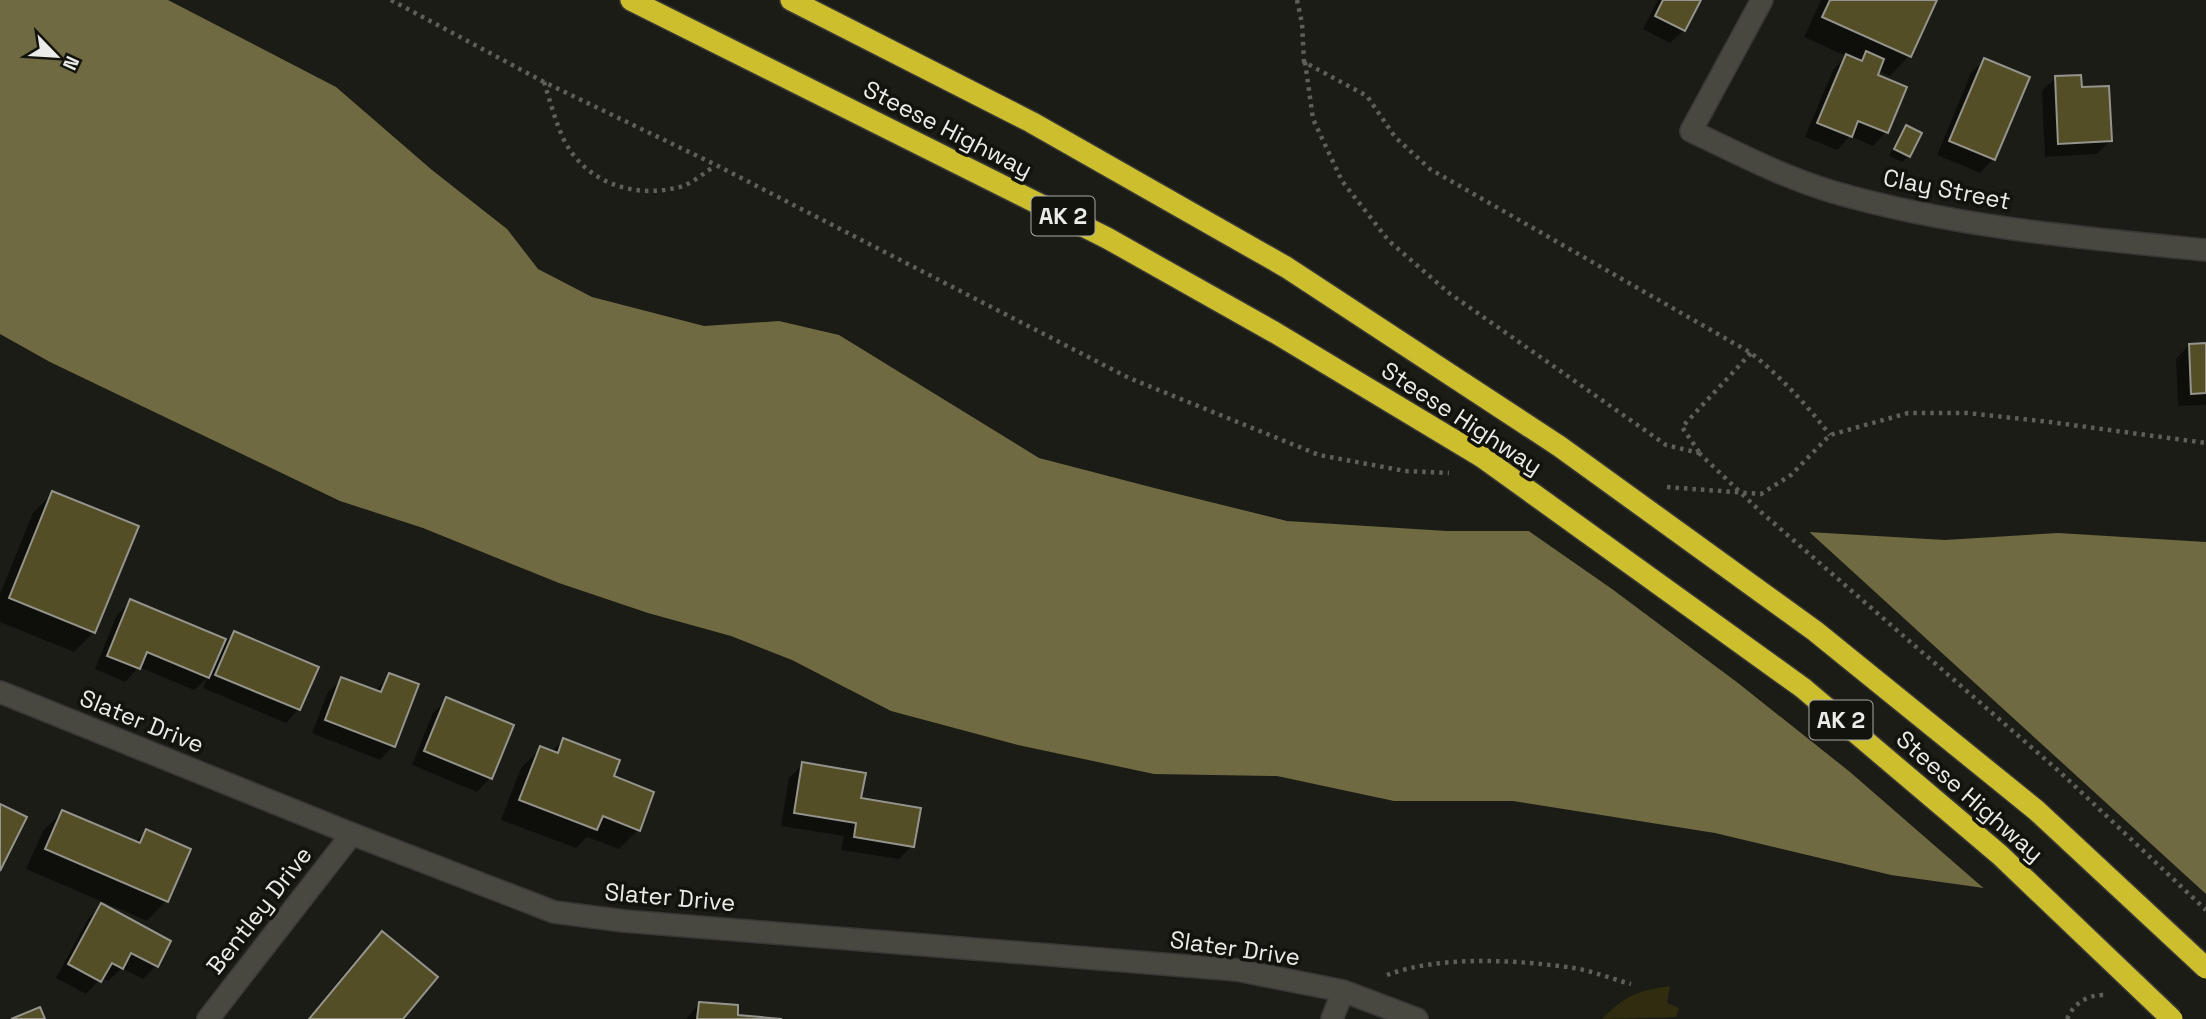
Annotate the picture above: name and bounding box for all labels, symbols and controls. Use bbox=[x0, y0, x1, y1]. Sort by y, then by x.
north arrow bbox=[21, 21, 91, 91]
text: N bbox=[57, 52, 85, 74]
street label: Steese Highway bbox=[858, 73, 1038, 185]
street label: Clay Street bbox=[1881, 161, 2013, 217]
road number: AK 2 bbox=[1032, 196, 1094, 236]
street label: Steese Highway bbox=[1376, 354, 1548, 482]
street label: Slater Drive bbox=[75, 682, 209, 760]
road number: AK 2 bbox=[1810, 700, 1872, 740]
street label: Steese Highway bbox=[1890, 723, 2050, 869]
street label: Bentley Drive bbox=[199, 840, 319, 980]
street label: Slater Drive bbox=[603, 876, 737, 918]
street label: Slater Drive bbox=[1168, 924, 1302, 972]

